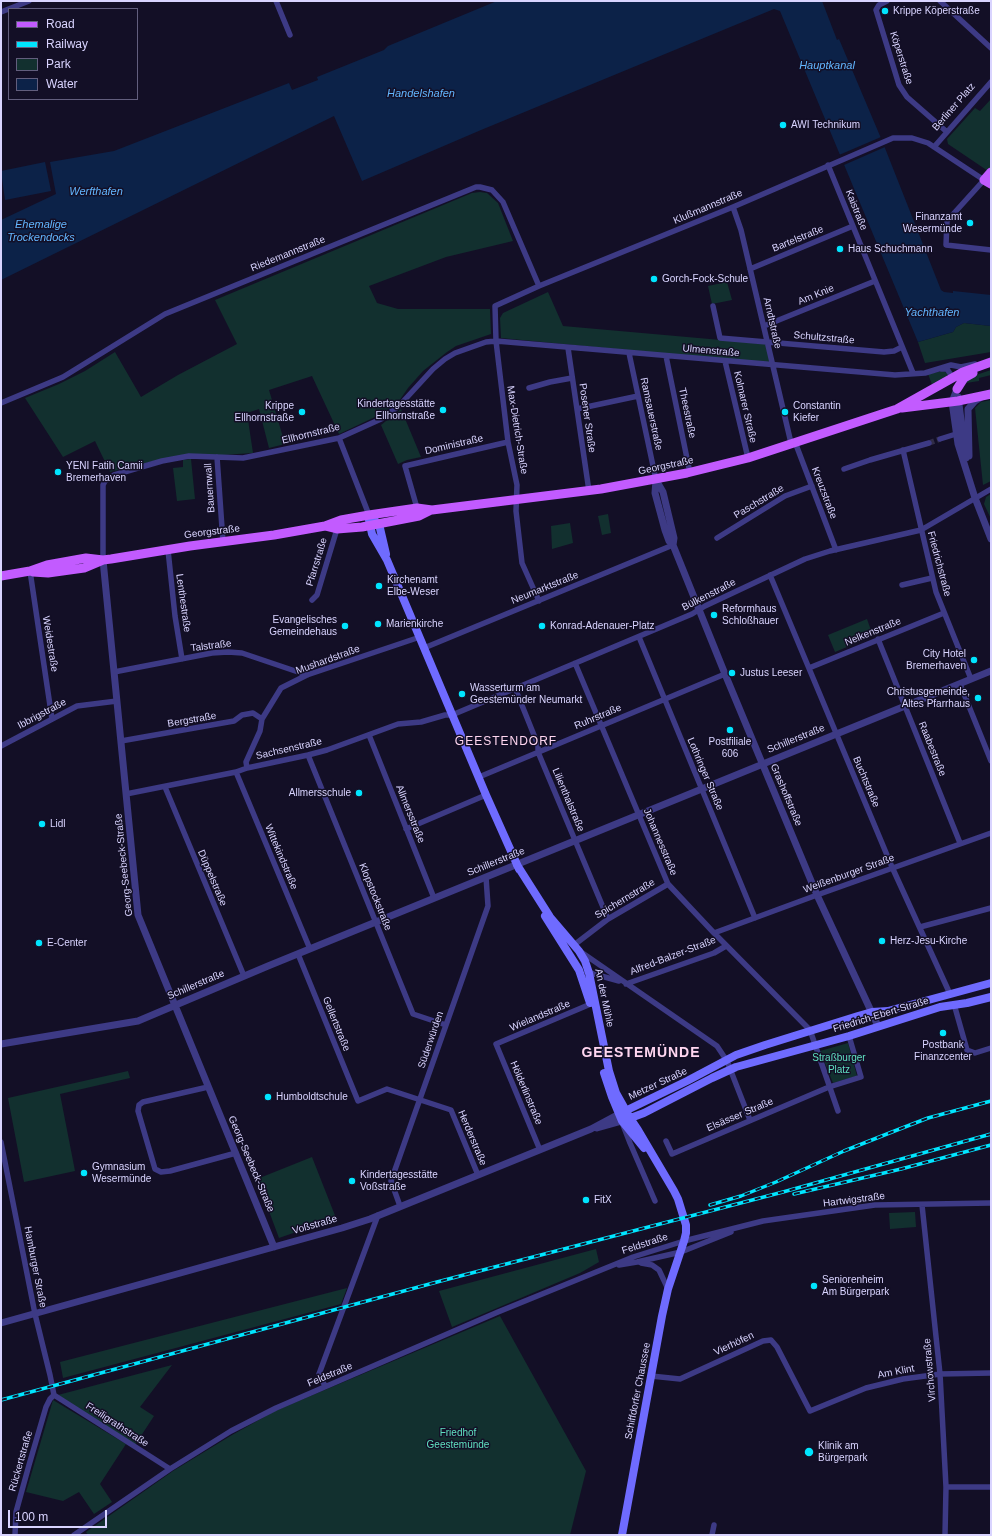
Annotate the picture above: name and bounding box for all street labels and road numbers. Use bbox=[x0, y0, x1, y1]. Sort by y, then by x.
street label: Köperstraße bbox=[887, 30, 915, 86]
street label: Berliner Platz bbox=[930, 81, 978, 133]
street label: Klußmannstraße bbox=[672, 187, 744, 227]
street label: Kaistraße bbox=[842, 188, 870, 232]
street label: Bartelstraße bbox=[771, 223, 825, 255]
street label: Riedemannstraße bbox=[249, 234, 327, 274]
street label: Am Knie bbox=[796, 282, 836, 308]
street label: Arndtstraße bbox=[760, 296, 784, 350]
street label: Schultzstraße bbox=[793, 329, 855, 347]
street label: Ulmenstraße bbox=[682, 343, 740, 359]
street label: Kolmarer Straße bbox=[731, 370, 759, 444]
street label: Ramsauerstraße bbox=[637, 376, 665, 452]
street label: Posener Straße bbox=[576, 382, 598, 454]
street label: Max-Dietrich-Straße bbox=[504, 385, 530, 475]
street label: Theestraße bbox=[676, 387, 698, 439]
street label: Ellhornstraße bbox=[281, 421, 341, 447]
street label: Doministraße bbox=[424, 432, 484, 458]
street label: Georgstraße bbox=[637, 454, 695, 478]
street label: Bauernwall bbox=[202, 463, 218, 513]
street label: Kreuzstraße bbox=[809, 465, 839, 521]
street label: Paschstraße bbox=[732, 482, 786, 522]
street label: Georgstraße bbox=[183, 523, 241, 541]
street label: Friedrichstraße bbox=[925, 530, 953, 598]
street label: Pfarrstraße bbox=[304, 536, 330, 588]
street label: Neumarktstraße bbox=[510, 569, 580, 607]
street label: Lenthestraße bbox=[173, 573, 193, 633]
street label: Bülkenstraße bbox=[680, 576, 738, 614]
street label: Weidestraße bbox=[40, 615, 60, 673]
street label: Nelkenstraße bbox=[843, 615, 903, 649]
street label: Talstraße bbox=[190, 638, 232, 654]
street label: Mushardstraße bbox=[294, 643, 362, 677]
street label: Ibbrigstraße bbox=[16, 696, 68, 732]
street label: Ruhrstraße bbox=[573, 702, 623, 732]
street label: Bergstraße bbox=[167, 710, 217, 730]
street label: Raabestraße bbox=[916, 720, 948, 778]
street label: Schillerstraße bbox=[765, 722, 827, 756]
street label: Sachsenstraße bbox=[255, 736, 323, 762]
street label: Lothringer Straße bbox=[684, 736, 726, 812]
street label: Buchtstraße bbox=[850, 755, 882, 809]
street label: Grashoffstraße bbox=[767, 762, 805, 828]
street label: Lilienthalstraße bbox=[549, 766, 587, 834]
street label: Allmersstraße bbox=[393, 783, 427, 845]
street label: Johannesstraße bbox=[640, 807, 680, 877]
street label: Georg-Seebeck-Straße bbox=[113, 813, 135, 917]
street label: Wittekindstraße bbox=[262, 823, 300, 891]
street label: Schillerstraße bbox=[465, 845, 527, 879]
street label: Düppelstraße bbox=[195, 848, 229, 908]
street label: Weißenburger Straße bbox=[802, 852, 896, 896]
street label: Klopstockstraße bbox=[356, 862, 394, 932]
street label: Spichernstraße bbox=[593, 876, 657, 922]
street label: Alfred-Balzer-Straße bbox=[628, 934, 718, 978]
street label: Schillerstraße bbox=[166, 968, 226, 1002]
street label: An der Mühle bbox=[592, 968, 616, 1028]
street label: Gellertstraße bbox=[320, 995, 352, 1053]
street label: Friedrich-Ebert-Straße bbox=[832, 995, 930, 1035]
street label: Wielandstraße bbox=[508, 998, 572, 1034]
street label: Süderwürden bbox=[416, 1010, 446, 1070]
street label: Hölderlinstraße bbox=[507, 1059, 545, 1127]
street label: Metzer Straße bbox=[627, 1065, 689, 1103]
street label: Elsässer Straße bbox=[705, 1096, 775, 1134]
street label: Herderstraße bbox=[455, 1109, 489, 1167]
street label: Georg-Seebeck-Straße bbox=[225, 1114, 277, 1214]
street label: Hartwigstraße bbox=[822, 1190, 886, 1210]
street label: Voßstraße bbox=[291, 1213, 339, 1237]
street label: Hamburger Straße bbox=[21, 1225, 49, 1309]
street label: Feldstraße bbox=[620, 1231, 670, 1257]
street label: Vierhöfen bbox=[712, 1330, 756, 1358]
street label: Virchowstraße bbox=[921, 1338, 939, 1402]
street label: Schiffdorfer Chaussee bbox=[623, 1341, 653, 1441]
street label: Feldstraße bbox=[306, 1360, 354, 1390]
street label: Am Klint bbox=[877, 1363, 915, 1381]
street label: Freiligrathstraße bbox=[83, 1400, 151, 1450]
street label: Rückertstraße bbox=[7, 1429, 35, 1493]

